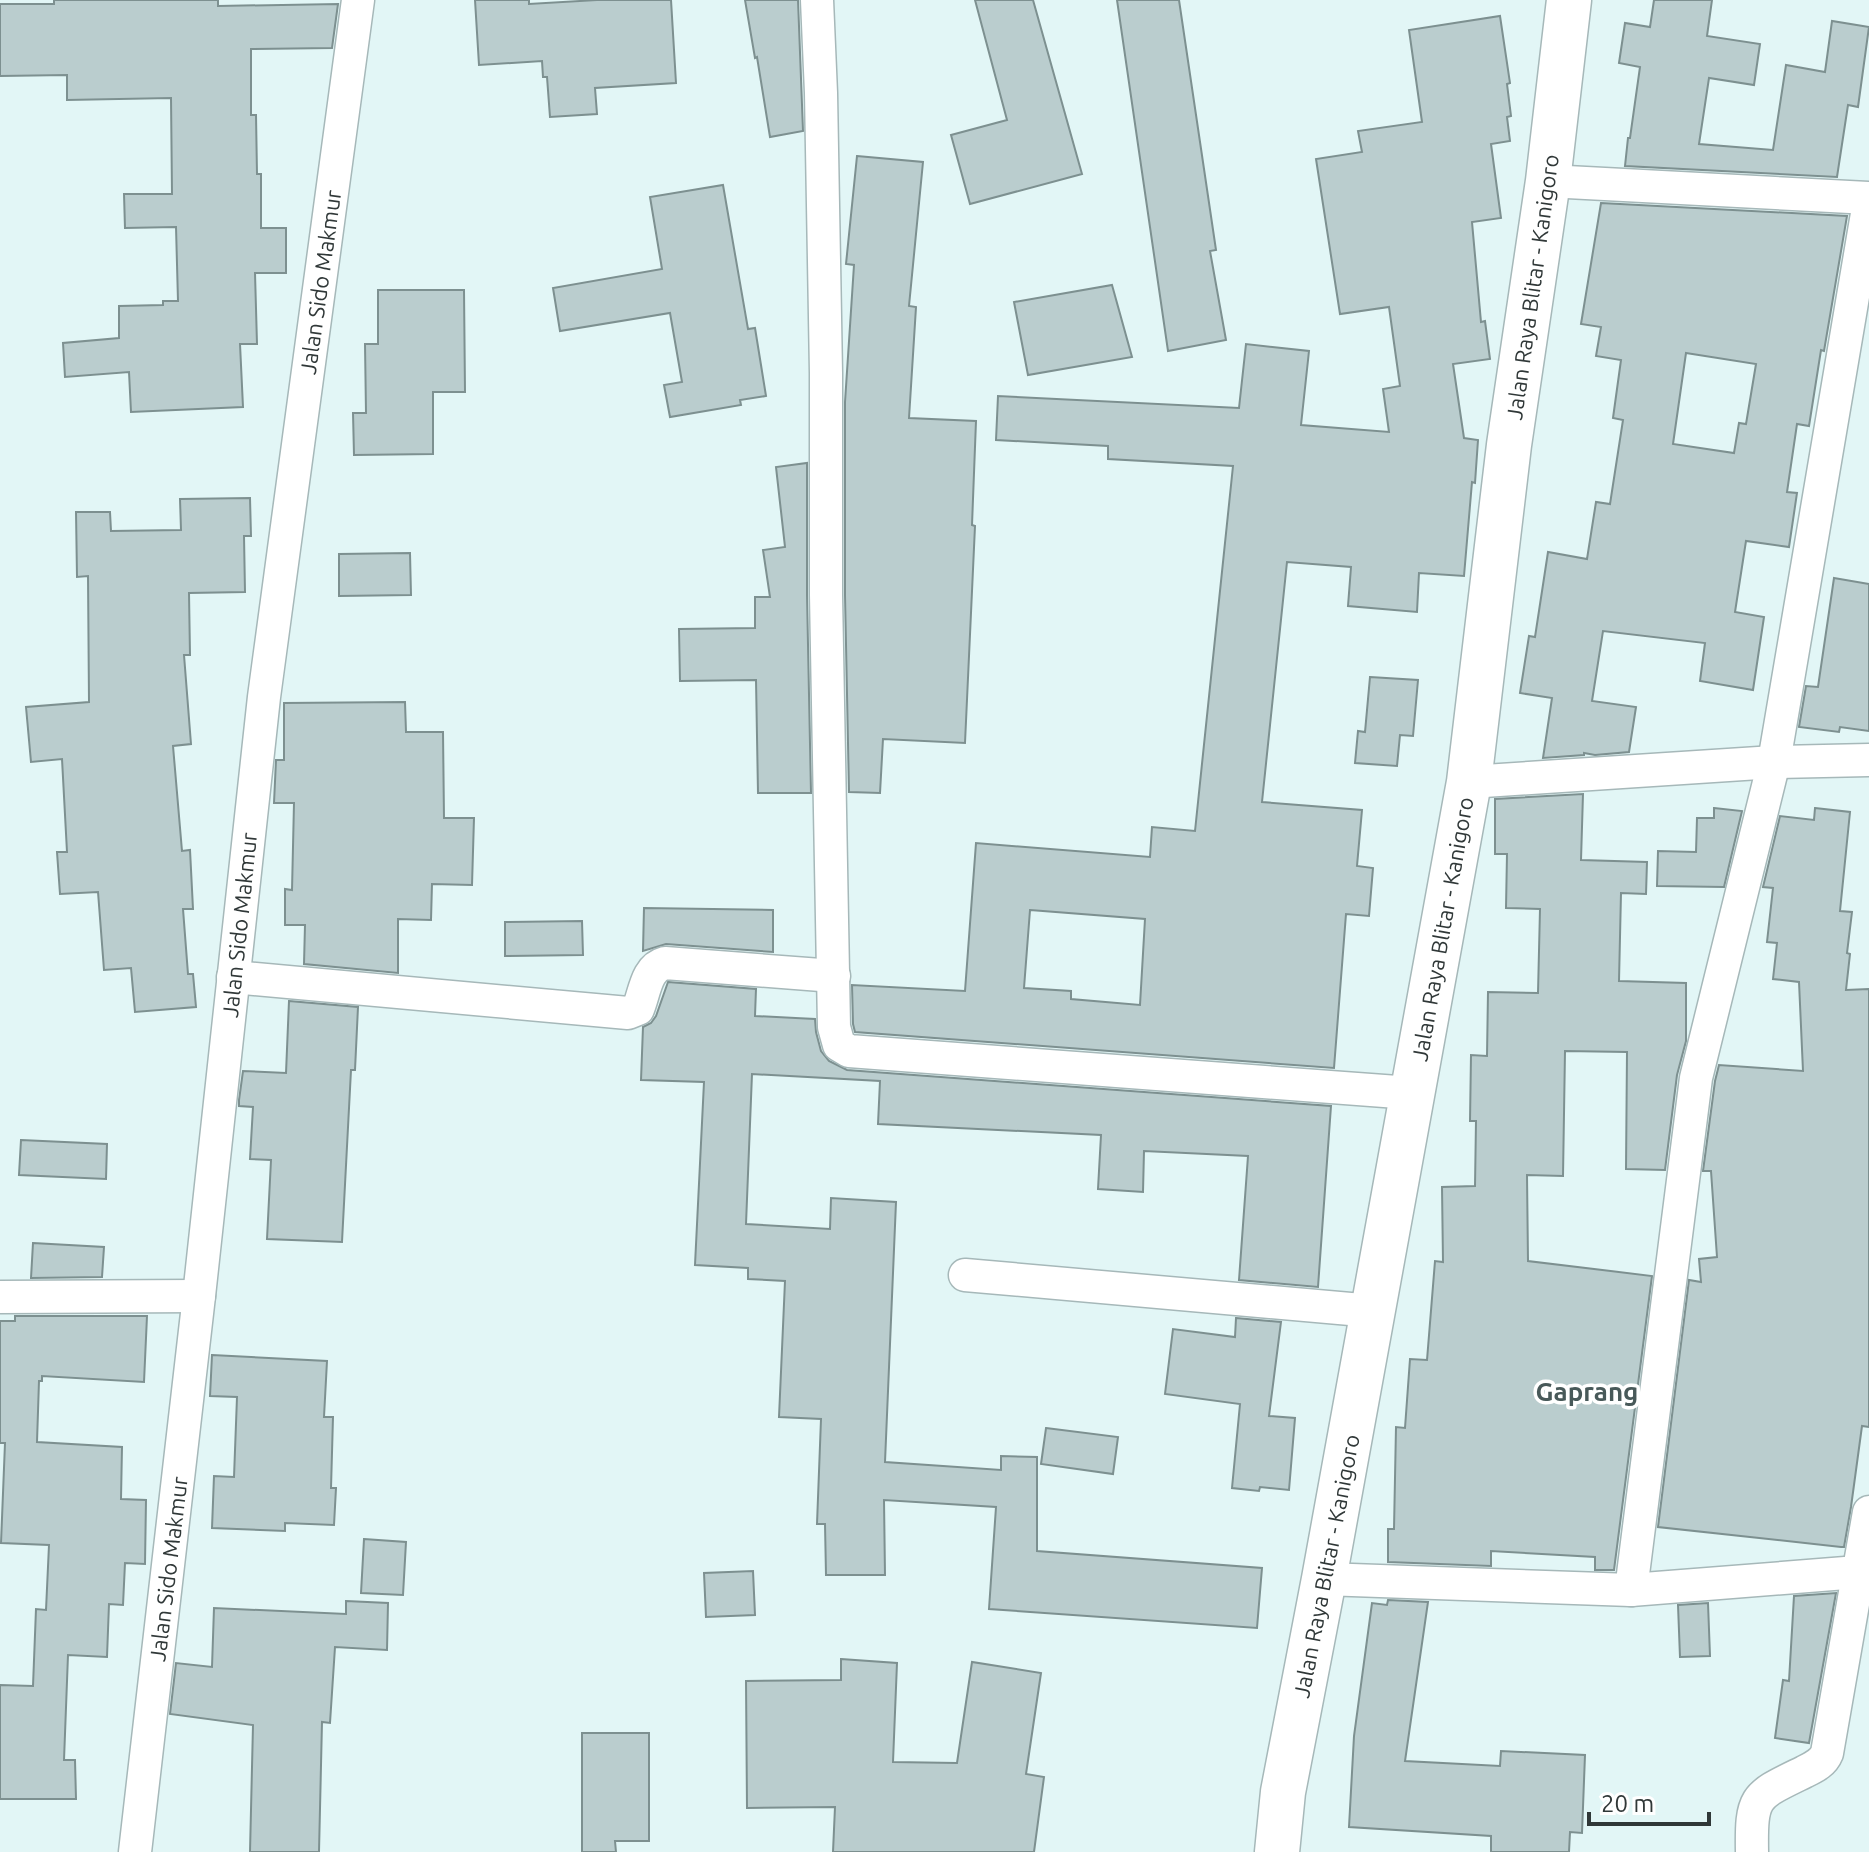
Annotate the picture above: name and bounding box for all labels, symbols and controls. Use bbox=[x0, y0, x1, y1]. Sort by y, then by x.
street label: Jalan Raya Blitar - Kanigoro bbox=[1501, 153, 1563, 421]
street label: Jalan Sido Makmur bbox=[295, 188, 345, 376]
street label: Jalan Raya Blitar - Kanigoro bbox=[1406, 795, 1478, 1063]
street label: Jalan Sido Makmur bbox=[217, 831, 261, 1019]
district label: Gaprang bbox=[1536, 1377, 1638, 1406]
street label: Jalan Raya Blitar - Kanigoro bbox=[1288, 1432, 1364, 1700]
street label: Jalan Sido Makmur bbox=[144, 1475, 192, 1663]
scale bar bbox=[1589, 1776, 1709, 1826]
text: 20 m bbox=[1601, 1790, 1654, 1817]

